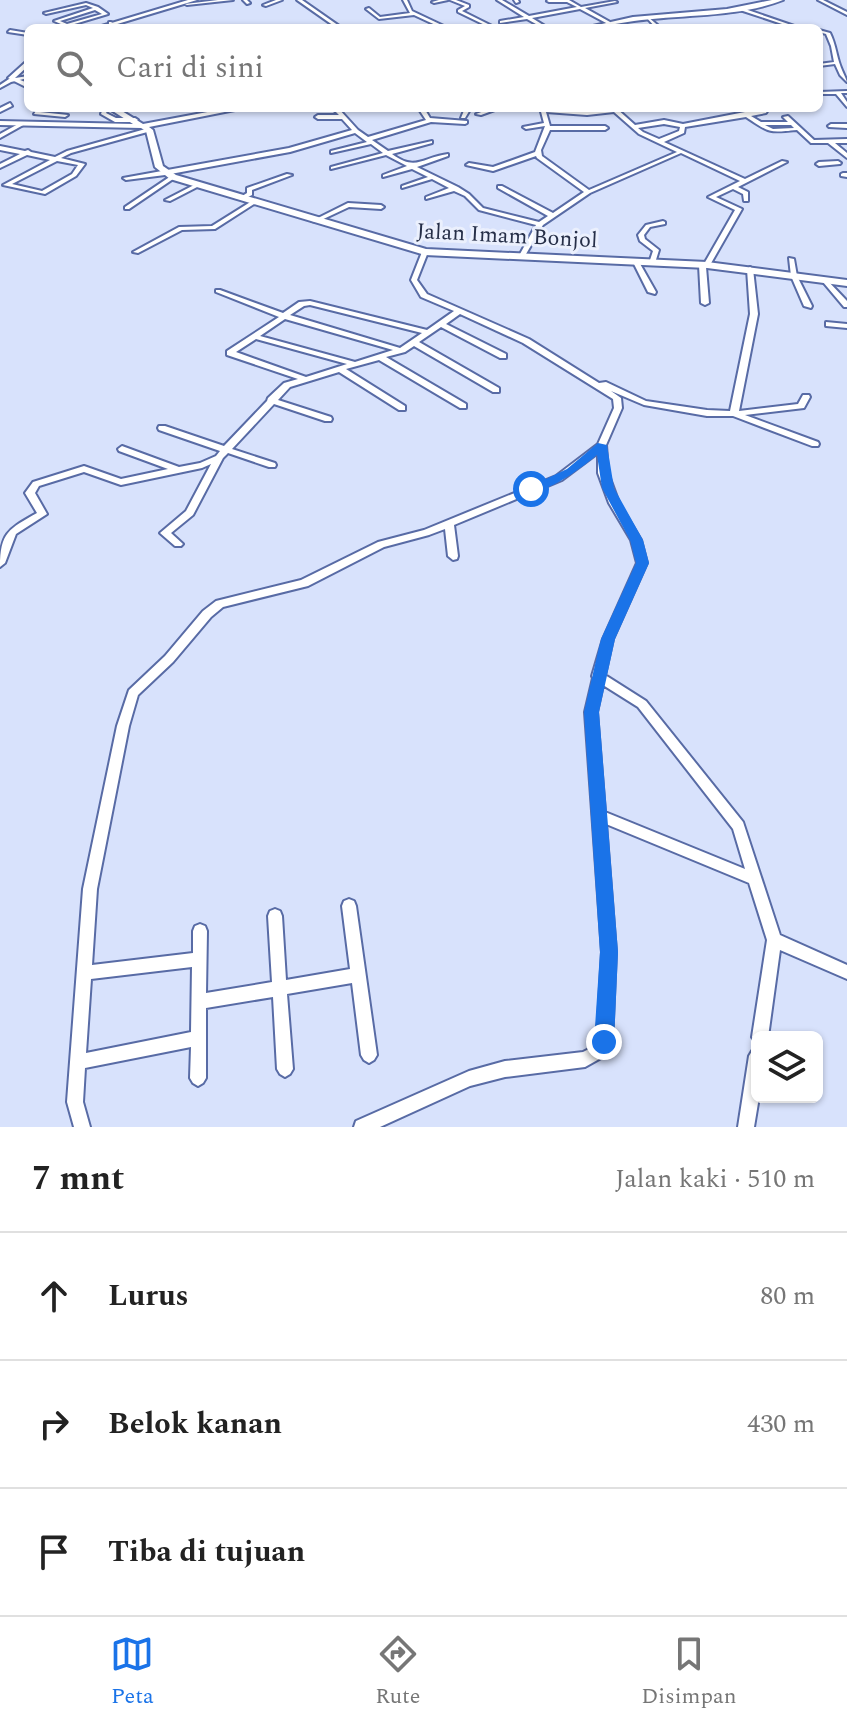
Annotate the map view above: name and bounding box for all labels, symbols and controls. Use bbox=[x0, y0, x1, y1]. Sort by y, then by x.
search box bbox=[24, 24, 823, 112]
text: Cari di sini bbox=[116, 45, 264, 91]
icon: search bbox=[52, 46, 96, 90]
street label: Jalan Imam Bonjol bbox=[416, 215, 598, 257]
route start bbox=[513, 471, 549, 507]
route end bbox=[586, 1024, 622, 1060]
map controls bbox=[751, 1031, 823, 1103]
button: layers bbox=[751, 1031, 823, 1103]
text: 7 mnt bbox=[32, 1153, 124, 1205]
text: Jalan kaki · 510 m bbox=[615, 1159, 815, 1199]
text: Lurus bbox=[108, 1273, 189, 1319]
icon: ahead bbox=[32, 1274, 76, 1318]
text: 80 m bbox=[760, 1276, 815, 1316]
text: Belok kanan bbox=[108, 1401, 282, 1447]
icon: right bbox=[32, 1402, 76, 1446]
text: 430 m bbox=[747, 1404, 815, 1444]
text: Tiba di tujuan bbox=[108, 1529, 305, 1575]
icon: arrive bbox=[32, 1530, 76, 1574]
tab: Peta bbox=[110, 1632, 154, 1713]
tab: Rute bbox=[375, 1632, 420, 1713]
tab: Disimpan bbox=[641, 1632, 737, 1713]

